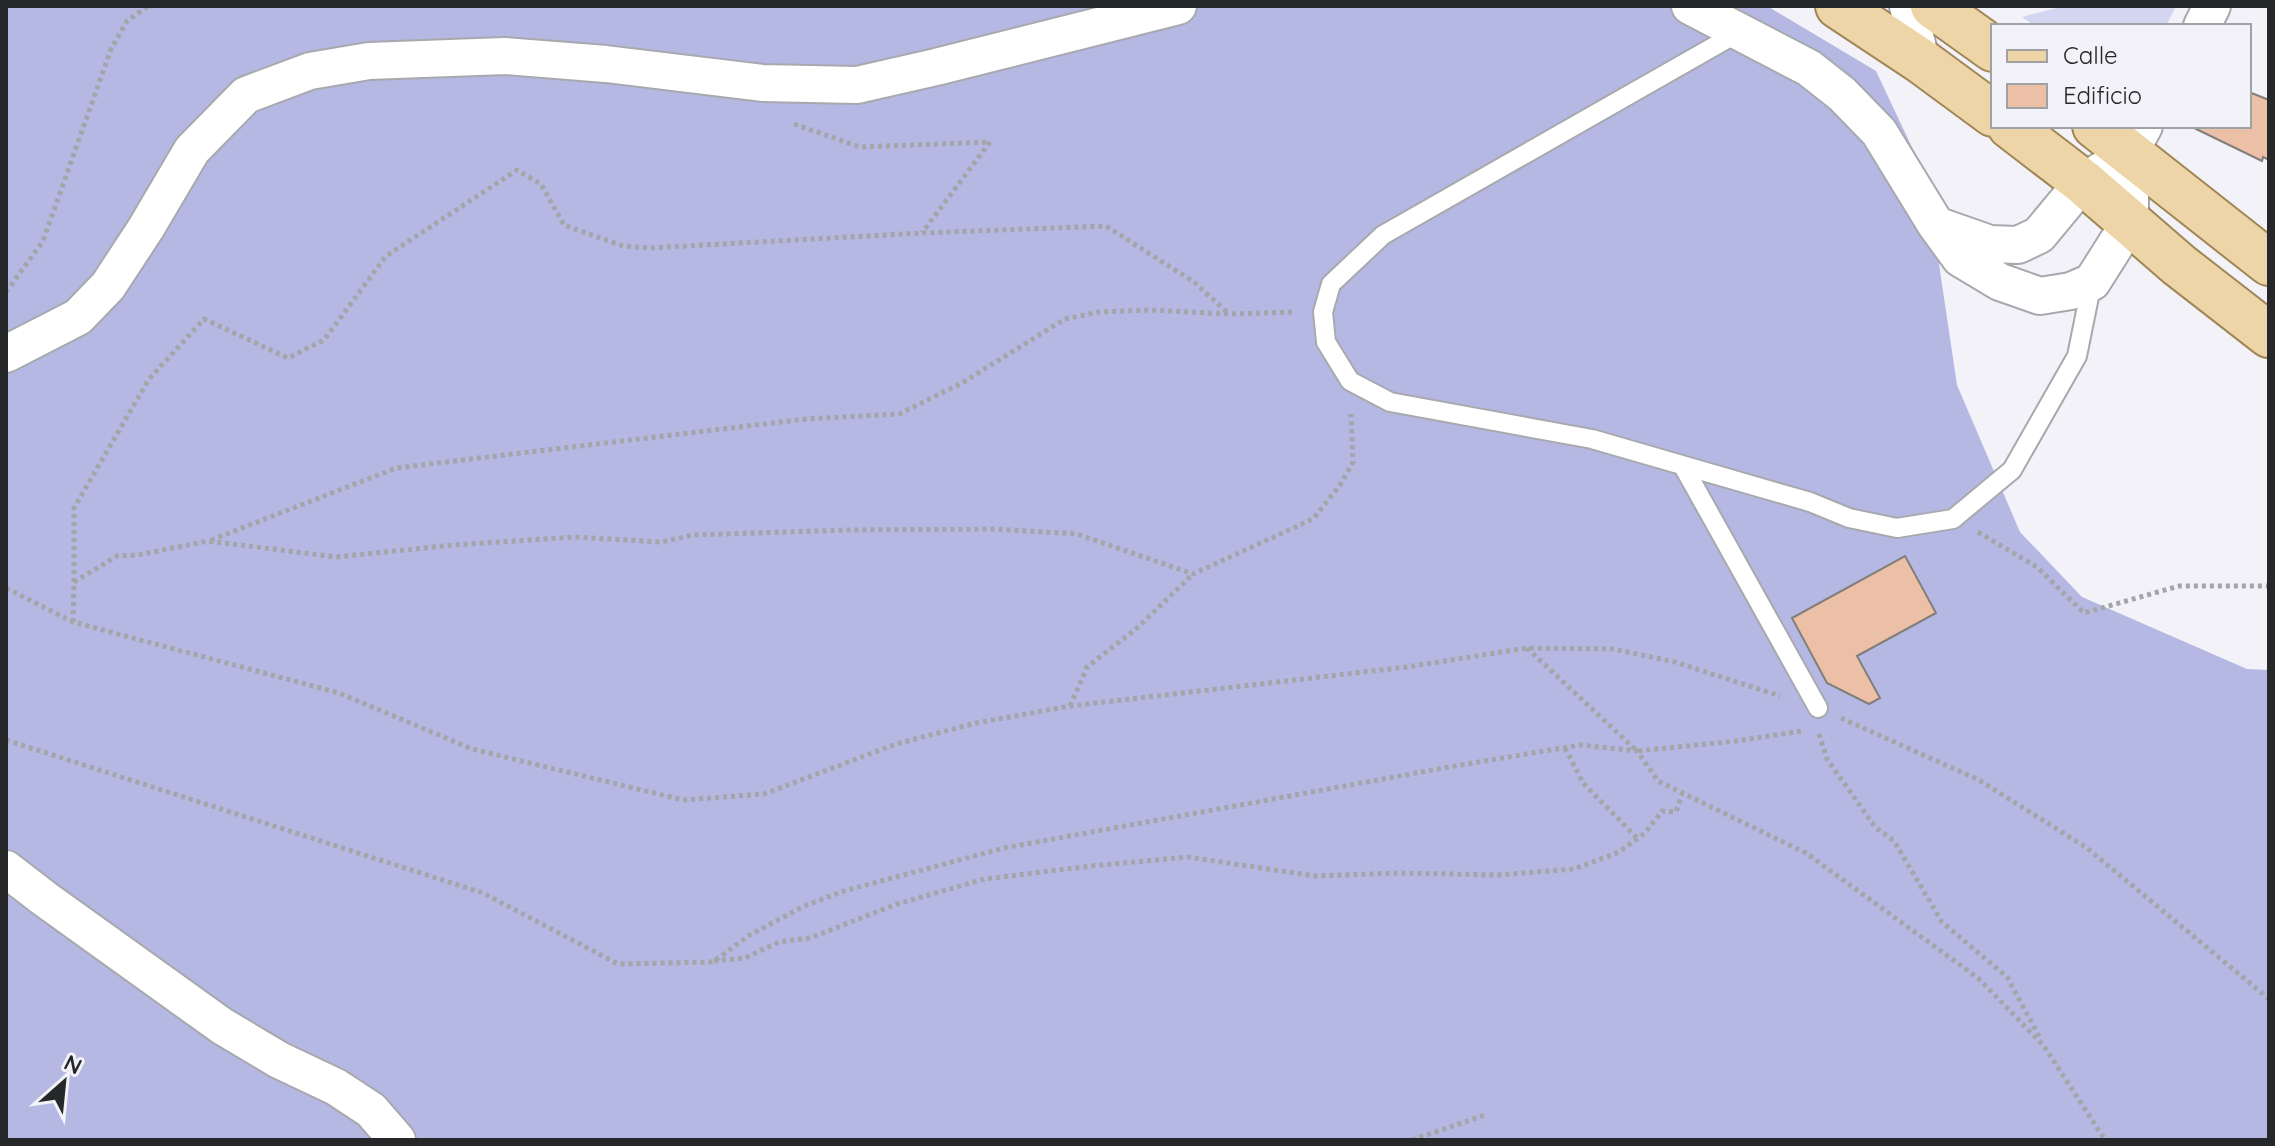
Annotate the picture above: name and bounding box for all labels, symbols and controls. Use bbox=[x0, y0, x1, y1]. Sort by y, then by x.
legend bbox=[1991, 24, 2251, 128]
text: Calle bbox=[2063, 40, 2118, 70]
text: Edificio bbox=[2063, 80, 2142, 110]
north arrow bbox=[24, 1042, 104, 1122]
text: N bbox=[60, 1048, 87, 1080]

